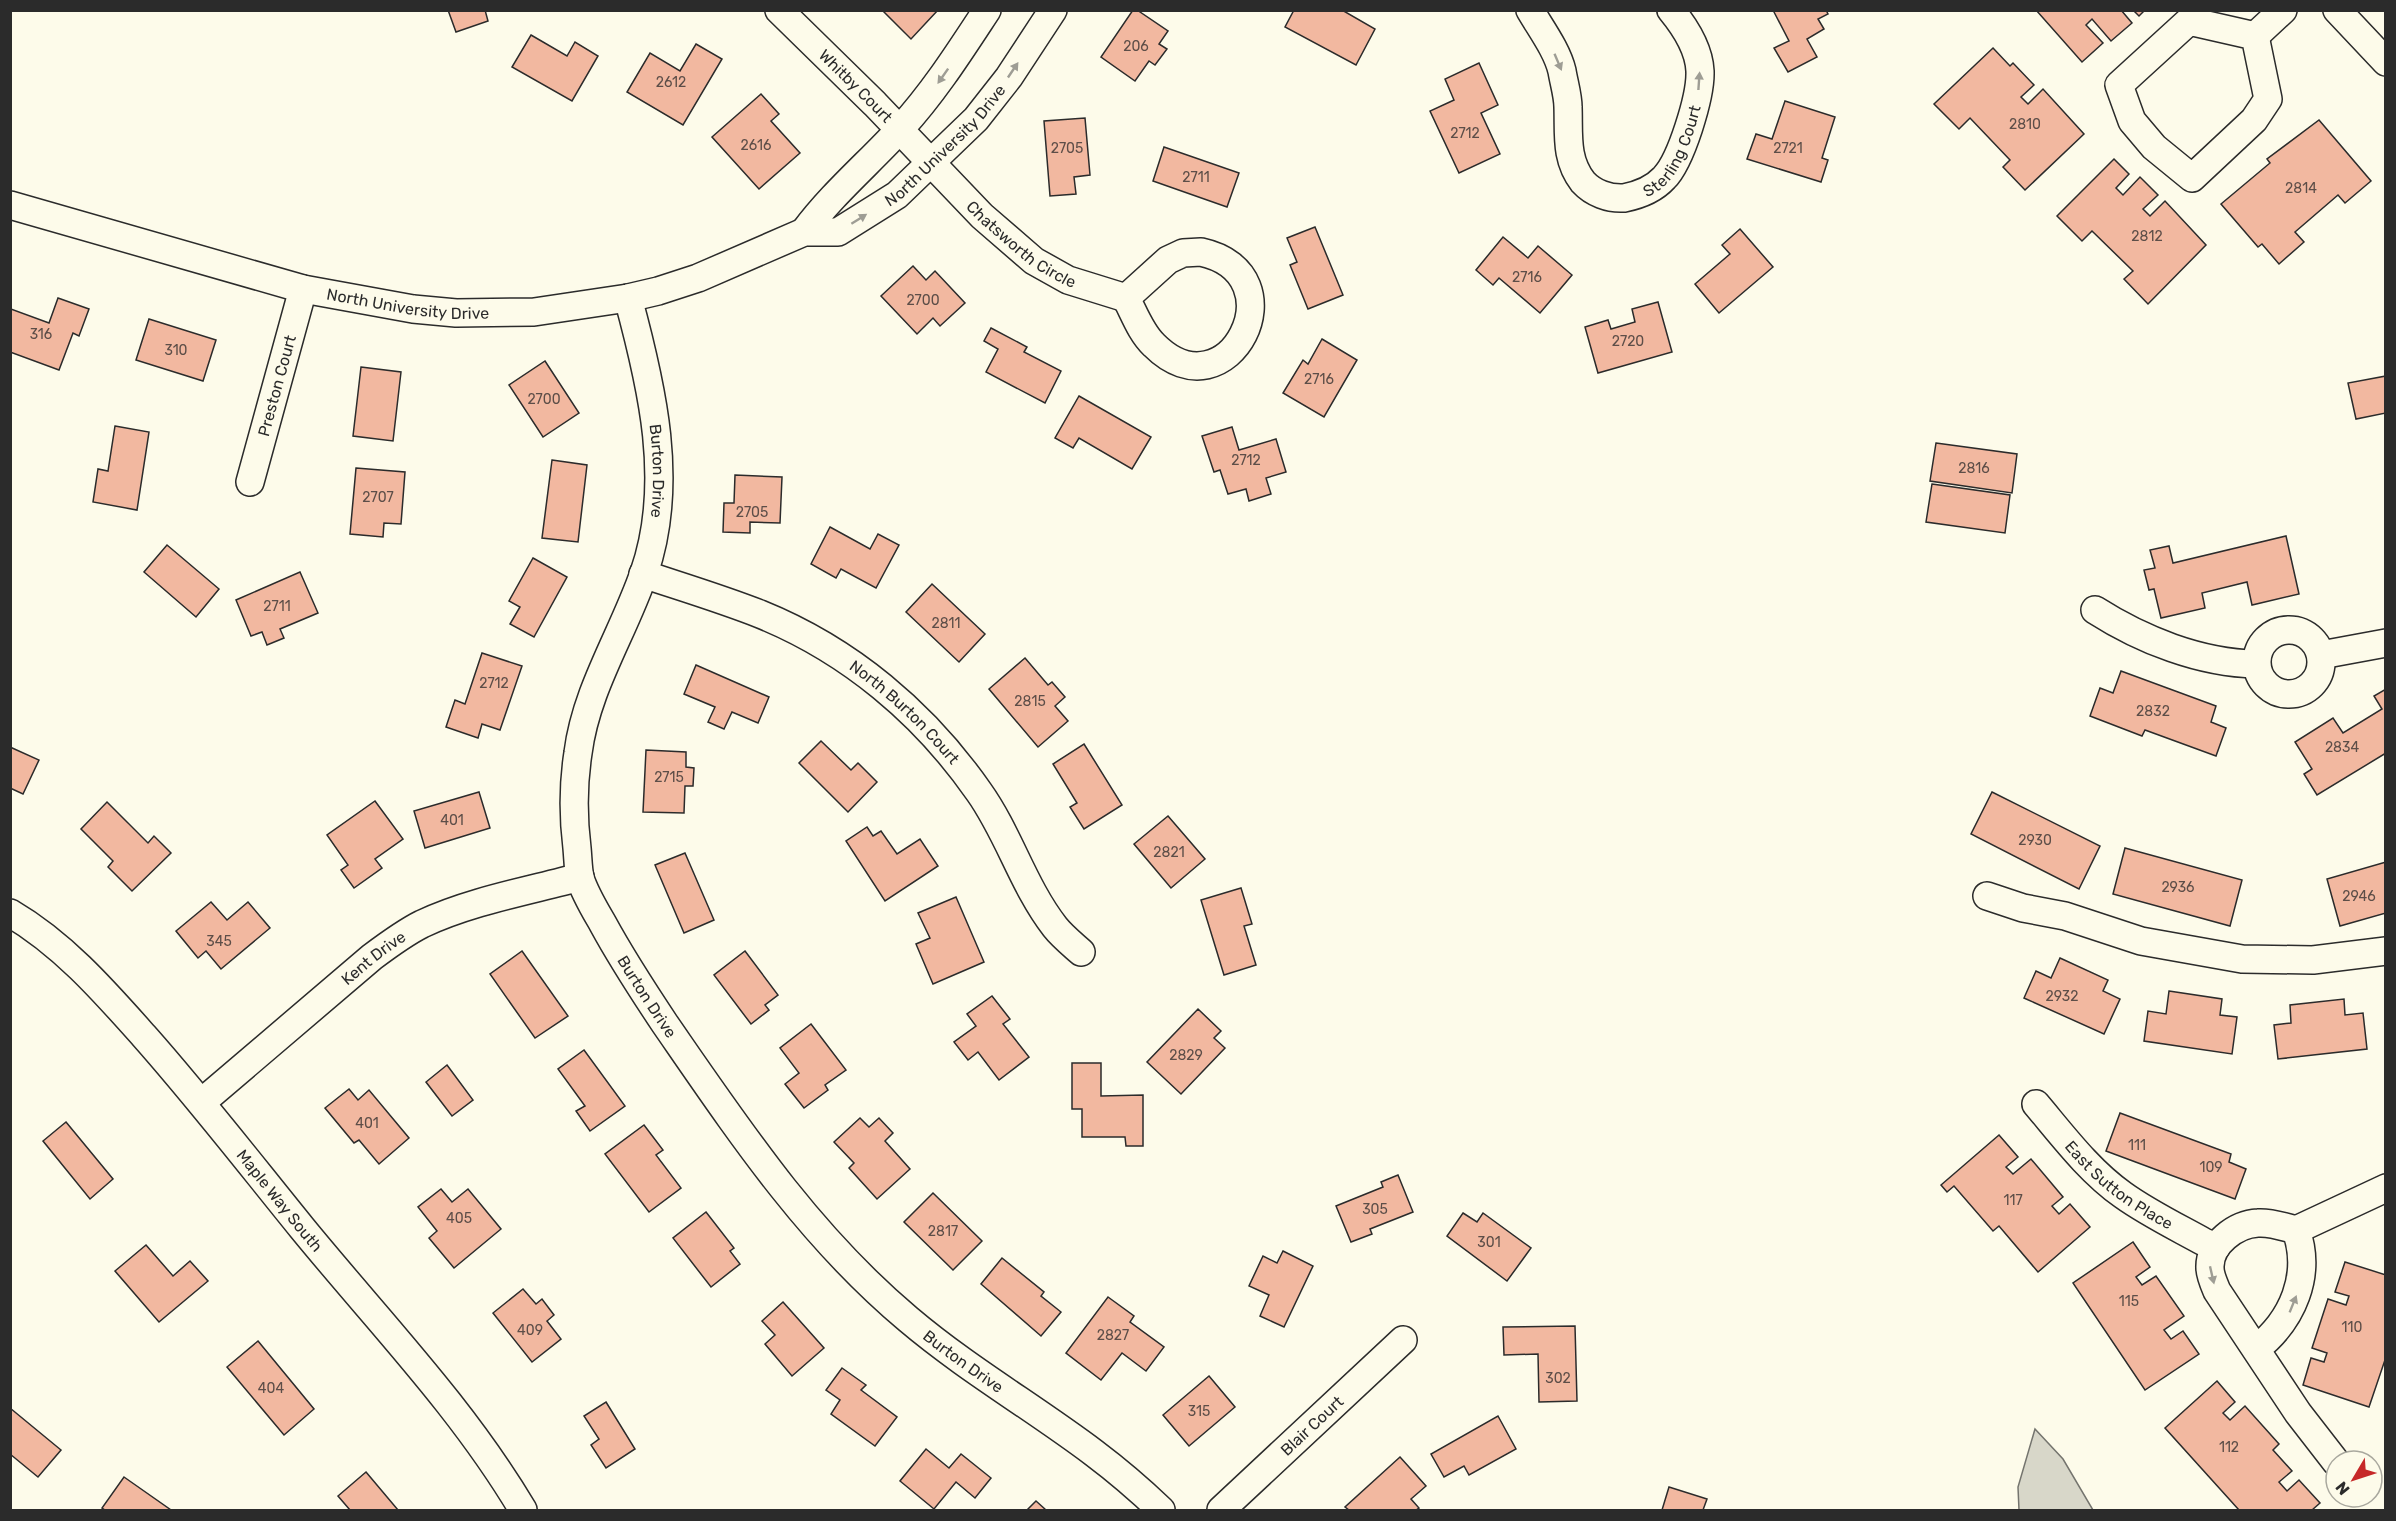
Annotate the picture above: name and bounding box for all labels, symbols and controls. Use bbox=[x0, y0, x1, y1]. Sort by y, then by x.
house number: 206 bbox=[1123, 38, 1149, 55]
street label: Whitby Court bbox=[815, 46, 897, 127]
one-way arrow bbox=[1553, 54, 1563, 72]
one-way arrow bbox=[1008, 62, 1019, 78]
one-way arrow bbox=[937, 68, 949, 84]
one-way arrow bbox=[1695, 71, 1704, 90]
house number: 2612 bbox=[656, 74, 686, 91]
street label: North University Drive bbox=[881, 81, 1010, 210]
street label: Sterling Court bbox=[1640, 103, 1705, 201]
house number: 2810 bbox=[2009, 116, 2041, 133]
house number: 2712 bbox=[1450, 125, 1480, 142]
house number: 2616 bbox=[741, 137, 771, 154]
house number: 2705 bbox=[1051, 140, 1083, 157]
house number: 2721 bbox=[1773, 140, 1803, 157]
house number: 2711 bbox=[1182, 169, 1210, 186]
house number: 2814 bbox=[2285, 180, 2317, 197]
street label: Chatsworth Circle bbox=[962, 197, 1078, 292]
one-way arrow bbox=[851, 214, 867, 225]
house number: 2812 bbox=[2131, 228, 2163, 245]
house number: 2716 bbox=[1512, 269, 1542, 286]
street label: North University Drive bbox=[325, 284, 489, 323]
house number: 2700 bbox=[906, 292, 940, 309]
house number: 316 bbox=[30, 326, 52, 343]
street label: Preston Court bbox=[254, 333, 300, 438]
house number: 2720 bbox=[1612, 333, 1644, 350]
house number: 310 bbox=[164, 342, 188, 359]
house number: 2716 bbox=[1304, 371, 1334, 388]
house number: 2700 bbox=[527, 391, 561, 408]
street label: Burton Drive bbox=[645, 423, 668, 519]
house number: 2712 bbox=[1231, 452, 1261, 469]
house number: 2816 bbox=[1958, 460, 1990, 477]
house number: 2707 bbox=[362, 489, 394, 506]
house number: 2705 bbox=[736, 504, 768, 521]
house number: 2711 bbox=[263, 598, 291, 615]
house number: 2811 bbox=[931, 615, 961, 632]
street label: North Burton Court bbox=[846, 656, 963, 768]
house number: 2712 bbox=[479, 675, 509, 692]
house number: 2815 bbox=[1014, 693, 1046, 710]
house number: 2832 bbox=[2136, 703, 2170, 720]
house number: 2834 bbox=[2325, 739, 2359, 756]
house number: 2715 bbox=[654, 769, 684, 786]
house number: 401 bbox=[440, 812, 464, 829]
house number: 2930 bbox=[2018, 832, 2052, 849]
house number: 2821 bbox=[1153, 844, 1185, 861]
house number: 2936 bbox=[2161, 879, 2195, 896]
house number: 2946 bbox=[2342, 888, 2376, 905]
street label: Kent Drive bbox=[338, 927, 409, 989]
house number: 345 bbox=[206, 933, 232, 950]
street label: Burton Drive bbox=[613, 952, 681, 1041]
house number: 2932 bbox=[2046, 988, 2078, 1005]
house number: 2829 bbox=[1169, 1047, 1203, 1064]
house number: 401 bbox=[355, 1115, 379, 1132]
street label: East Sutton Place bbox=[2061, 1137, 2176, 1233]
house number: 111 bbox=[2128, 1137, 2146, 1154]
street label: Maple Way South bbox=[233, 1146, 327, 1256]
house number: 109 bbox=[2199, 1159, 2223, 1176]
house number: 117 bbox=[2003, 1192, 2023, 1209]
house number: 305 bbox=[1362, 1201, 1388, 1218]
house number: 405 bbox=[446, 1210, 472, 1227]
house number: 2817 bbox=[928, 1223, 958, 1240]
house number: 301 bbox=[1477, 1234, 1501, 1251]
one-way arrow bbox=[2208, 1266, 2218, 1284]
house number: 115 bbox=[2119, 1293, 2139, 1310]
one-way arrow bbox=[2288, 1295, 2298, 1313]
house number: 110 bbox=[2342, 1319, 2363, 1336]
house number: 409 bbox=[517, 1322, 543, 1339]
street label: Burton Drive bbox=[919, 1326, 1007, 1397]
house number: 2827 bbox=[1097, 1327, 1129, 1344]
house number: 302 bbox=[1545, 1370, 1571, 1387]
house number: 404 bbox=[258, 1380, 284, 1397]
street label: Blair Court bbox=[1277, 1392, 1347, 1460]
house number: 315 bbox=[1188, 1403, 1210, 1420]
house number: 112 bbox=[2219, 1439, 2239, 1456]
north arrow bbox=[2324, 1449, 2384, 1509]
text: N bbox=[2332, 1478, 2354, 1499]

